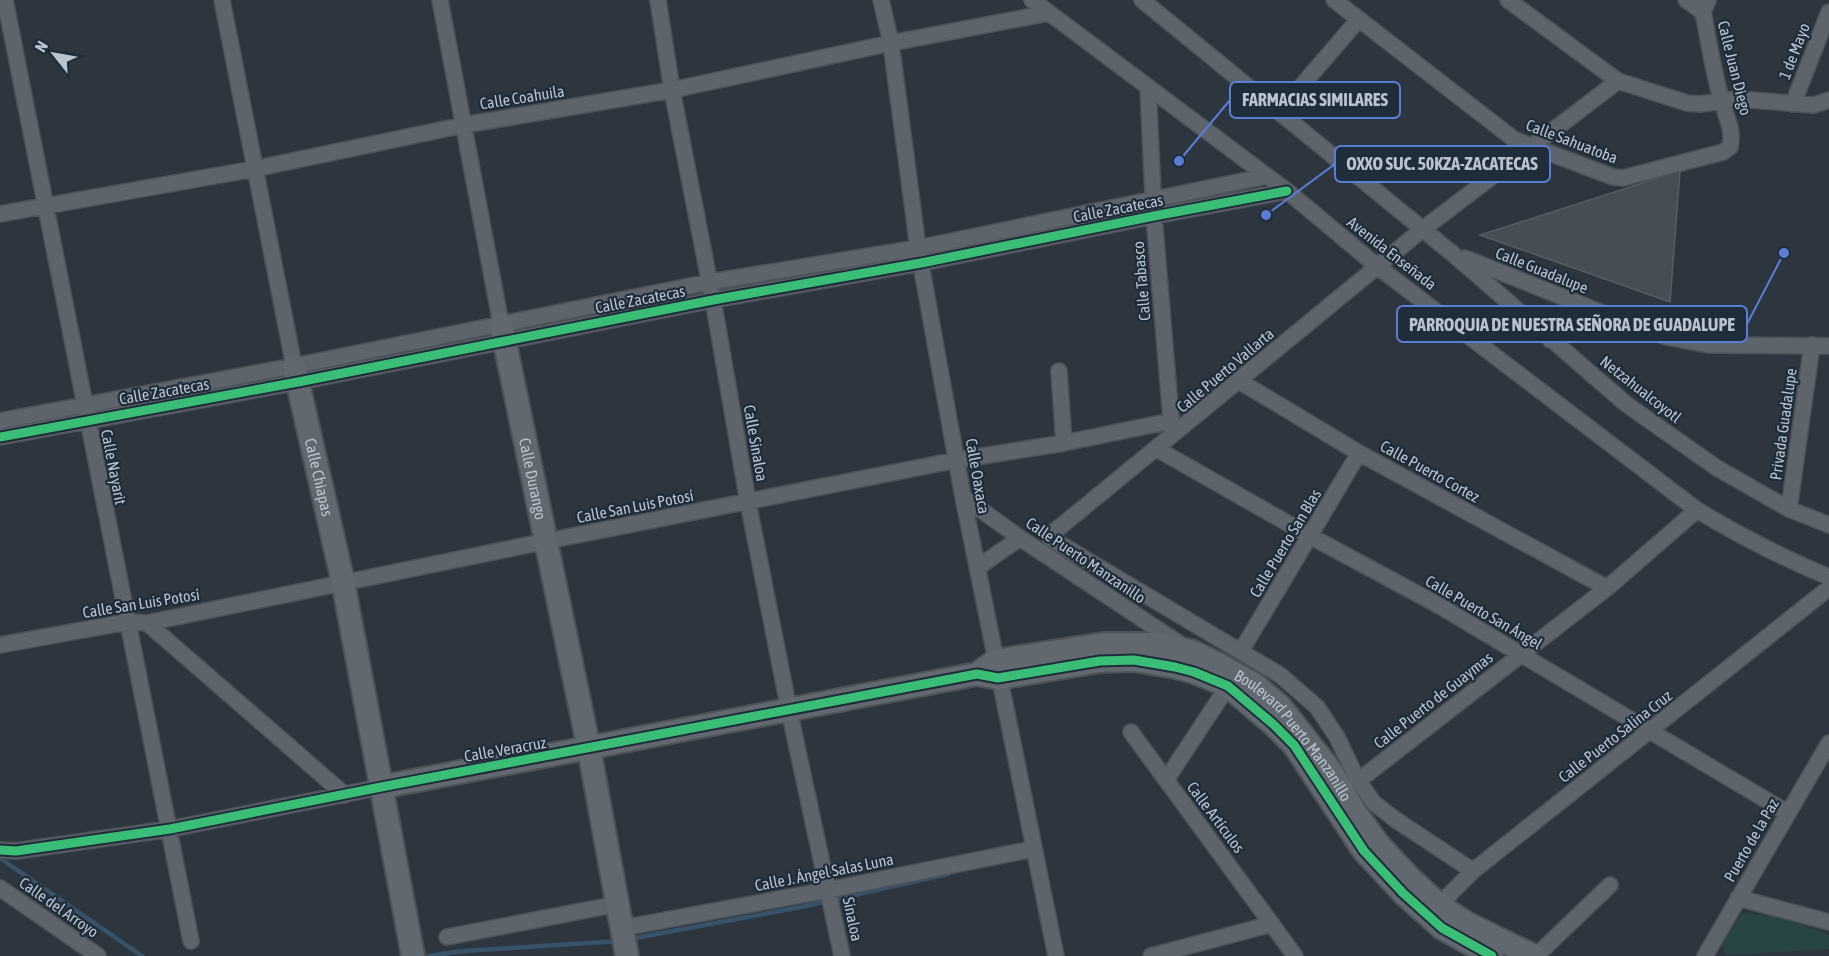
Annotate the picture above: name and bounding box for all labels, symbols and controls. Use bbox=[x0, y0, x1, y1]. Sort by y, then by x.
street label: Calle Juan Diego bbox=[1714, 19, 1755, 117]
street label: 1 de Mayo bbox=[1775, 20, 1814, 82]
north arrow bbox=[24, 24, 84, 84]
text: N bbox=[31, 38, 51, 55]
street label: Calle Coahuila bbox=[478, 81, 566, 113]
callout: FARMACIAS SIMILARES bbox=[1230, 82, 1400, 118]
text: FARMACIAS SIMILARES bbox=[1242, 89, 1388, 110]
street label: Calle Sahuatoba bbox=[1524, 115, 1620, 167]
callout: OXXO SUC. 50KZA-ZACATECAS bbox=[1335, 146, 1550, 182]
text: OXXO SUC. 50KZA-ZACATECAS bbox=[1346, 153, 1538, 174]
street label: Calle Zacatecas bbox=[1072, 190, 1165, 226]
street label: Avenida Enseñada bbox=[1344, 213, 1440, 293]
street label: Calle Tabasco bbox=[1129, 240, 1153, 322]
street label: Calle Guadalupe bbox=[1493, 243, 1591, 298]
street label: Calle Zacatecas bbox=[594, 281, 687, 317]
callout: PARROQUIA DE NUESTRA SEÑORA DE GUADALUPE bbox=[1397, 306, 1747, 342]
text: PARROQUIA DE NUESTRA SEÑORA DE GUADALUPE bbox=[1409, 314, 1735, 335]
street label: Calle Puerto Vallarta bbox=[1173, 324, 1277, 416]
street label: Netzahualcoyotl bbox=[1596, 352, 1686, 427]
street label: Privada Guadalupe bbox=[1766, 367, 1801, 481]
street label: Calle Zacatecas bbox=[118, 374, 211, 408]
street label: Calle Sinaloa bbox=[740, 403, 772, 483]
street label: Calle Nayarit bbox=[97, 428, 130, 507]
street label: Calle Durango bbox=[516, 436, 550, 521]
street label: Calle Puerto Cortez bbox=[1377, 436, 1483, 506]
street label: Calle Chiapas bbox=[302, 437, 337, 518]
street label: Calle Oaxaca bbox=[962, 437, 994, 515]
street label: Calle Puerto San Blas bbox=[1246, 485, 1325, 600]
street label: Calle San Luis Potosí bbox=[575, 486, 695, 526]
street label: Calle Puerto Manzanillo bbox=[1023, 513, 1149, 607]
street label: Calle Puerto San Ángel bbox=[1422, 571, 1546, 654]
street label: Calle San Luis Potosí bbox=[81, 585, 201, 621]
street label: Calle Puerto de Guaymas bbox=[1370, 648, 1497, 753]
street label: Boulevard Puerto Manzanillo bbox=[1232, 666, 1356, 804]
street label: Calle Puerto Salina Cruz bbox=[1555, 686, 1675, 786]
street label: Calle Veracruz bbox=[463, 733, 548, 765]
street label: Calle Artículos bbox=[1184, 778, 1249, 856]
street label: Puerto de la Paz bbox=[1720, 795, 1782, 885]
street label: Calle J. Ángel Salas Luna bbox=[753, 850, 895, 895]
street label: Calle del Arroyo bbox=[15, 873, 102, 942]
street label: Sinaloa bbox=[840, 895, 866, 943]

